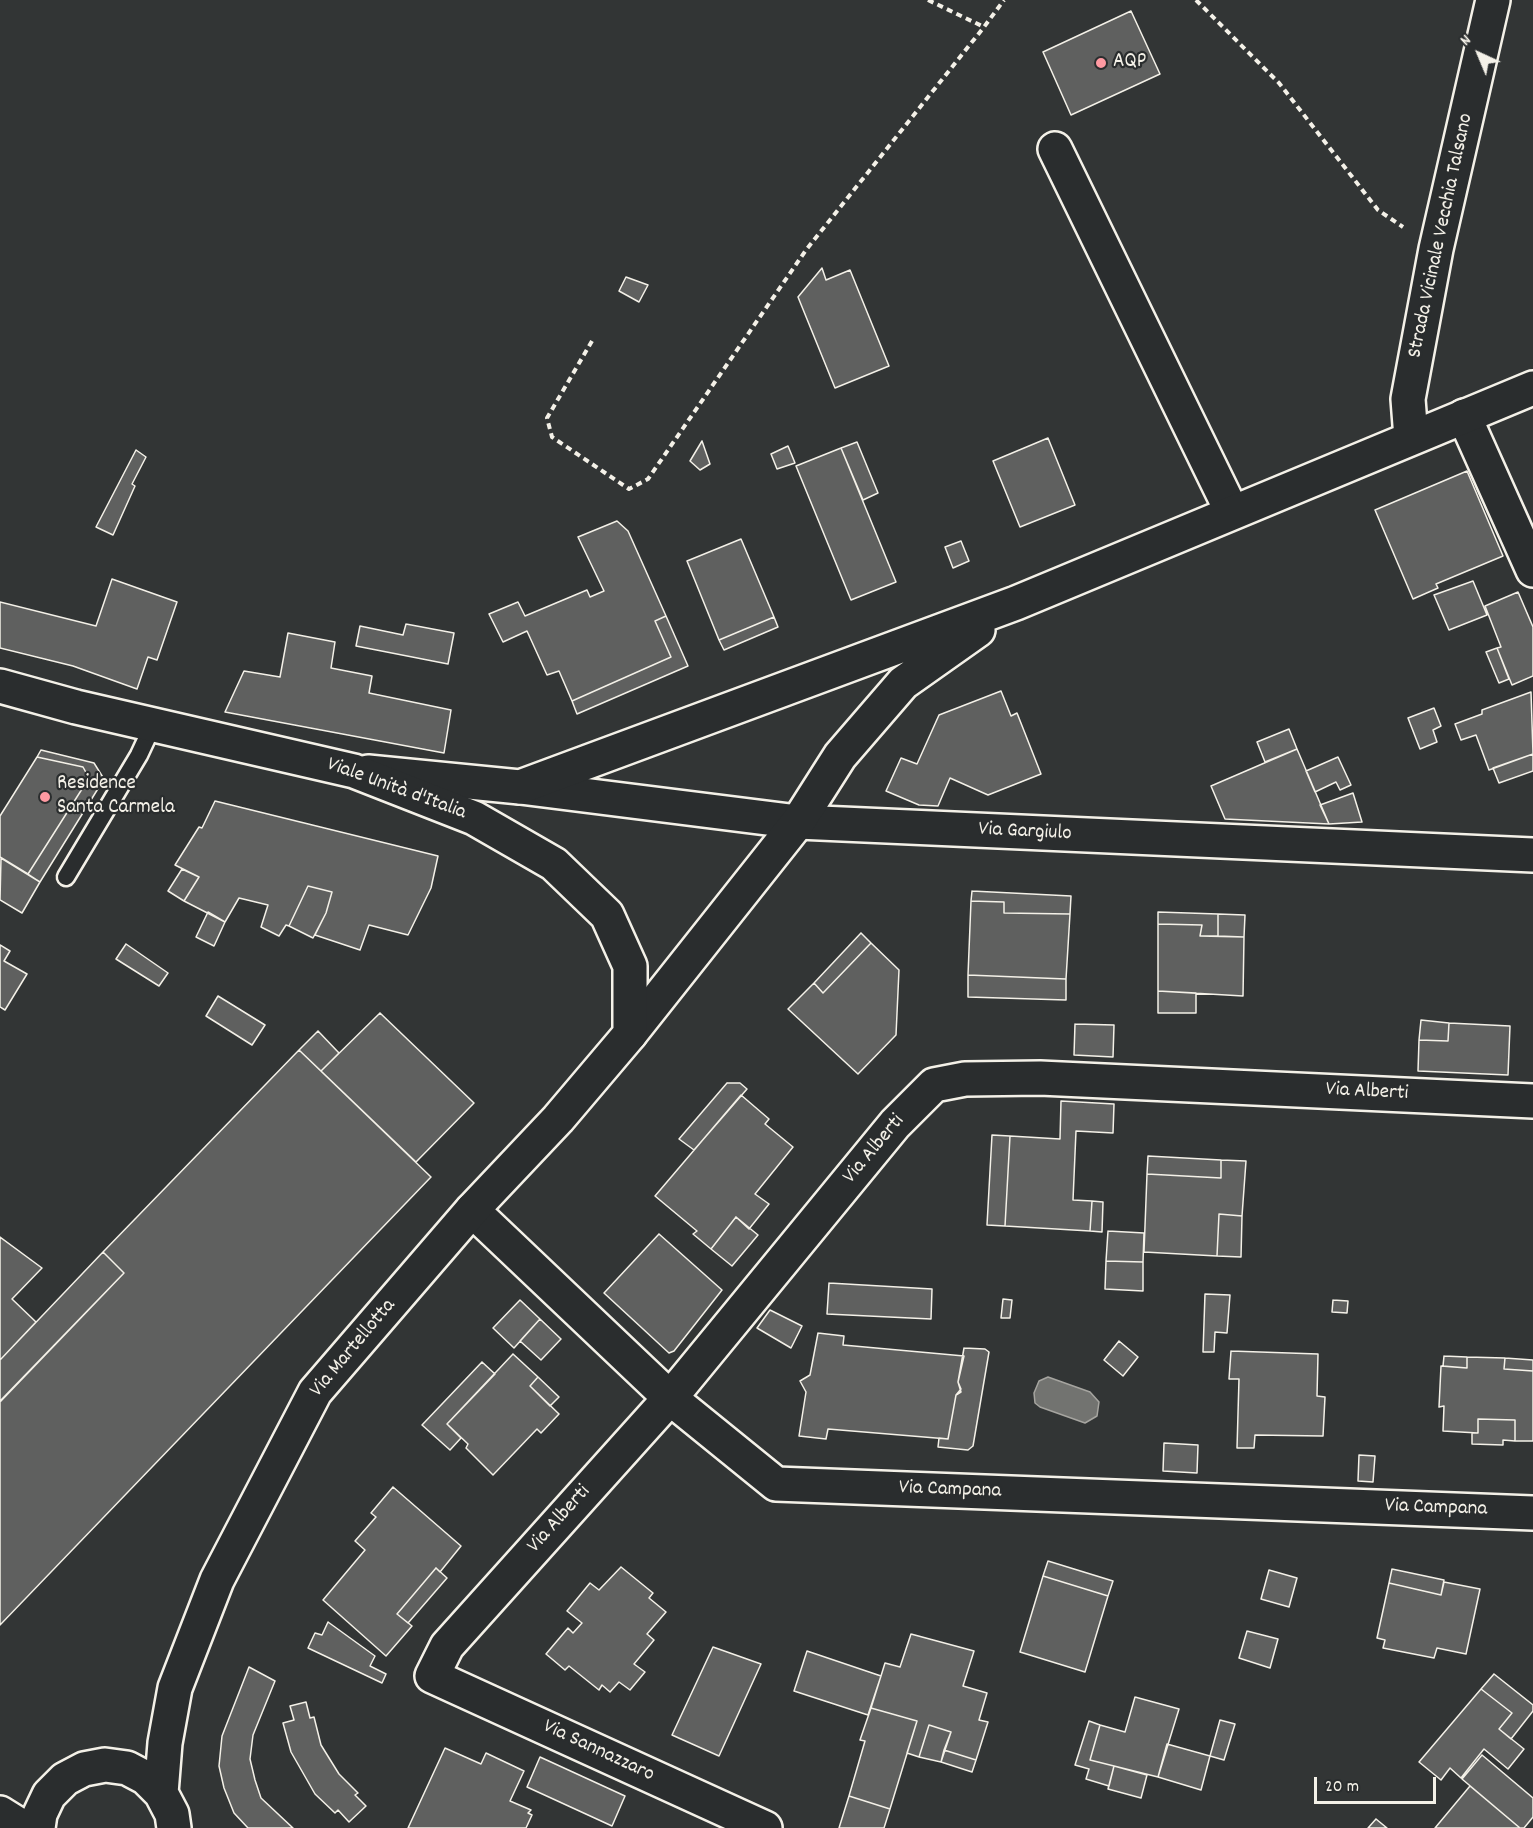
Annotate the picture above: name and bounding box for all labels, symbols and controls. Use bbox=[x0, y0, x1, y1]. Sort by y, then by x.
north arrow bbox=[1449, 24, 1509, 84]
text: N bbox=[1455, 30, 1477, 52]
place label: AQP bbox=[1113, 50, 1146, 76]
marker: AQP bbox=[1094, 56, 1108, 70]
street label: Strada Vicinale Vecchia Talsano bbox=[1404, 111, 1480, 361]
street label: Viale Unità d'Italia bbox=[323, 753, 469, 827]
place label: Residence Santa Carmela bbox=[57, 772, 175, 822]
marker: Residence Santa Carmela bbox=[38, 790, 52, 804]
street label: Via Gargiulo bbox=[978, 818, 1072, 848]
street label: Via Alberti bbox=[1325, 1078, 1409, 1108]
street label: Via Alberti bbox=[839, 1110, 911, 1190]
street label: Via Martellotta bbox=[306, 1295, 402, 1403]
street label: Via Campana bbox=[898, 1477, 1002, 1505]
street label: Via Alberti bbox=[523, 1481, 597, 1559]
street label: Via Campana bbox=[1384, 1495, 1488, 1523]
street label: Via Sannazzaro bbox=[538, 1715, 658, 1789]
scale bar bbox=[1317, 1765, 1438, 1803]
text: 20 m bbox=[1325, 1775, 1359, 1800]

